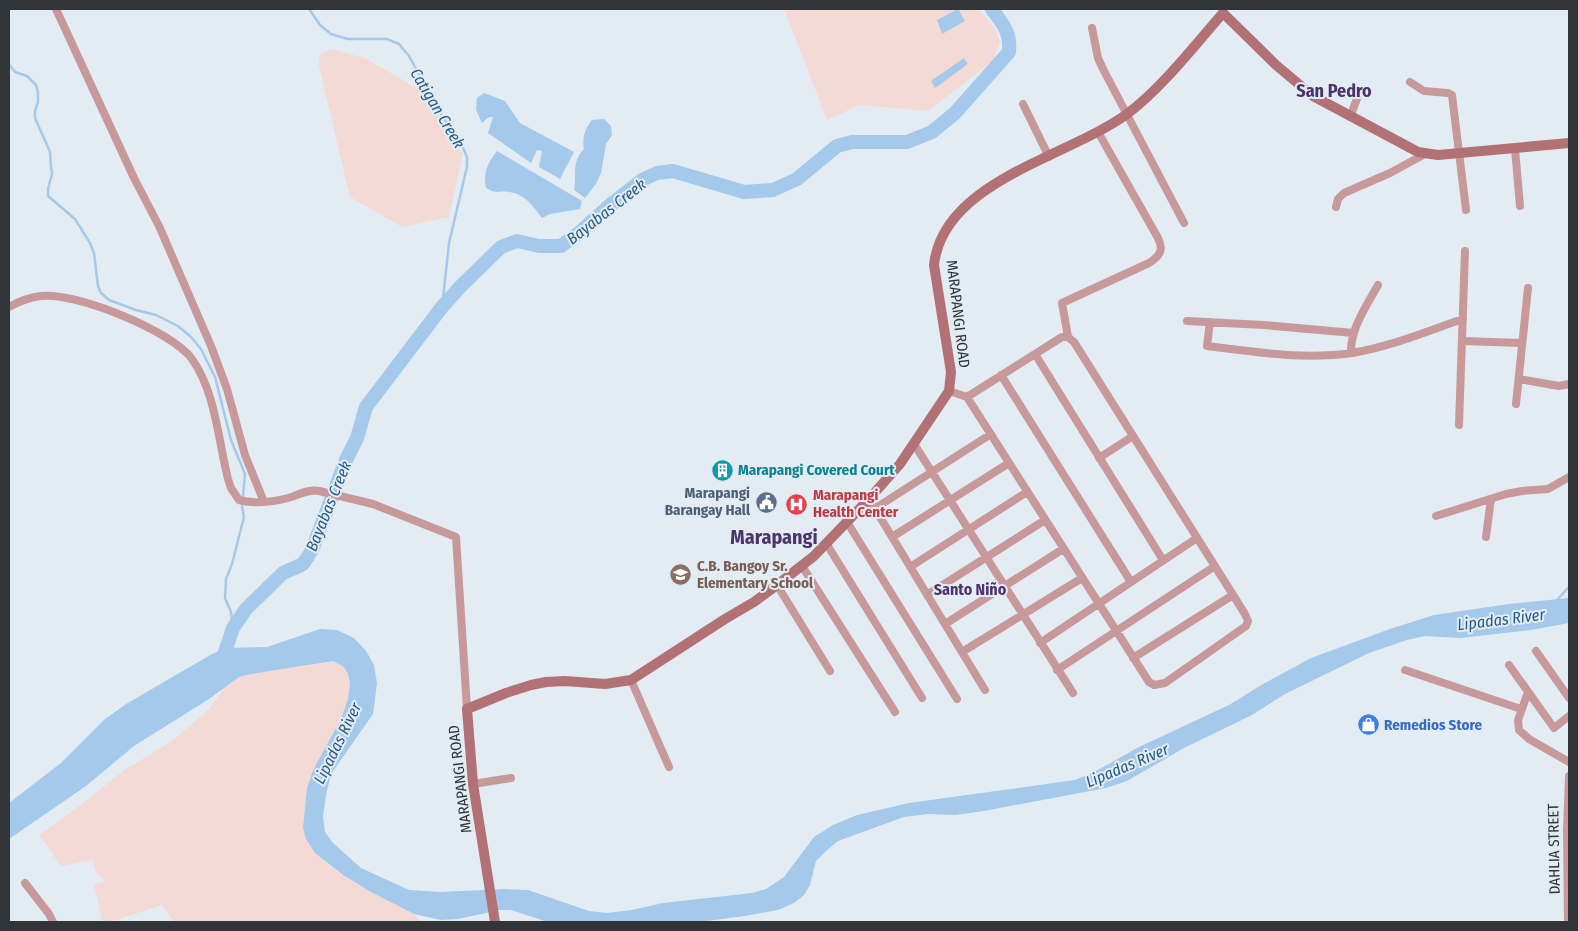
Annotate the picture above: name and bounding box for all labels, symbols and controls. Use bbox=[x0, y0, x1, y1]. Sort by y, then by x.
water label: Catigan Creek bbox=[406, 65, 469, 152]
district label: San Pedro bbox=[1296, 80, 1372, 102]
water label: Bayabas Creek bbox=[563, 174, 650, 248]
street label: MARAPANGI ROAD bbox=[942, 259, 974, 369]
water label: Bayabas Creek bbox=[302, 458, 355, 554]
building icon: Marapangi Covered Court bbox=[710, 458, 734, 482]
place label: Marapangi Covered Court bbox=[738, 461, 895, 479]
place label: Marapangi Barangay Hall bbox=[665, 484, 751, 519]
place label: Marapangi Health Center bbox=[813, 486, 899, 521]
public building icon: Marapangi Barangay Hall bbox=[754, 490, 778, 514]
hospital icon: Marapangi Health Center bbox=[785, 492, 809, 516]
district label: Marapangi bbox=[730, 525, 818, 549]
place label: C.B. Bangoy Sr. Elementary School bbox=[697, 557, 814, 592]
school or university icon: C.B. Bangoy Sr. Elementary School bbox=[669, 563, 693, 587]
district label: Santo Niño bbox=[934, 580, 1007, 599]
water label: Lipadas River bbox=[1456, 605, 1546, 634]
water label: Lipadas River bbox=[310, 699, 365, 787]
shop icon: Remedios Store bbox=[1356, 713, 1380, 737]
place label: Remedios Store bbox=[1384, 716, 1482, 734]
street label: MARAPANGI ROAD bbox=[444, 724, 476, 834]
water label: Lipadas River bbox=[1083, 739, 1172, 791]
street label: DAHLIA STREET bbox=[1544, 803, 1564, 895]

